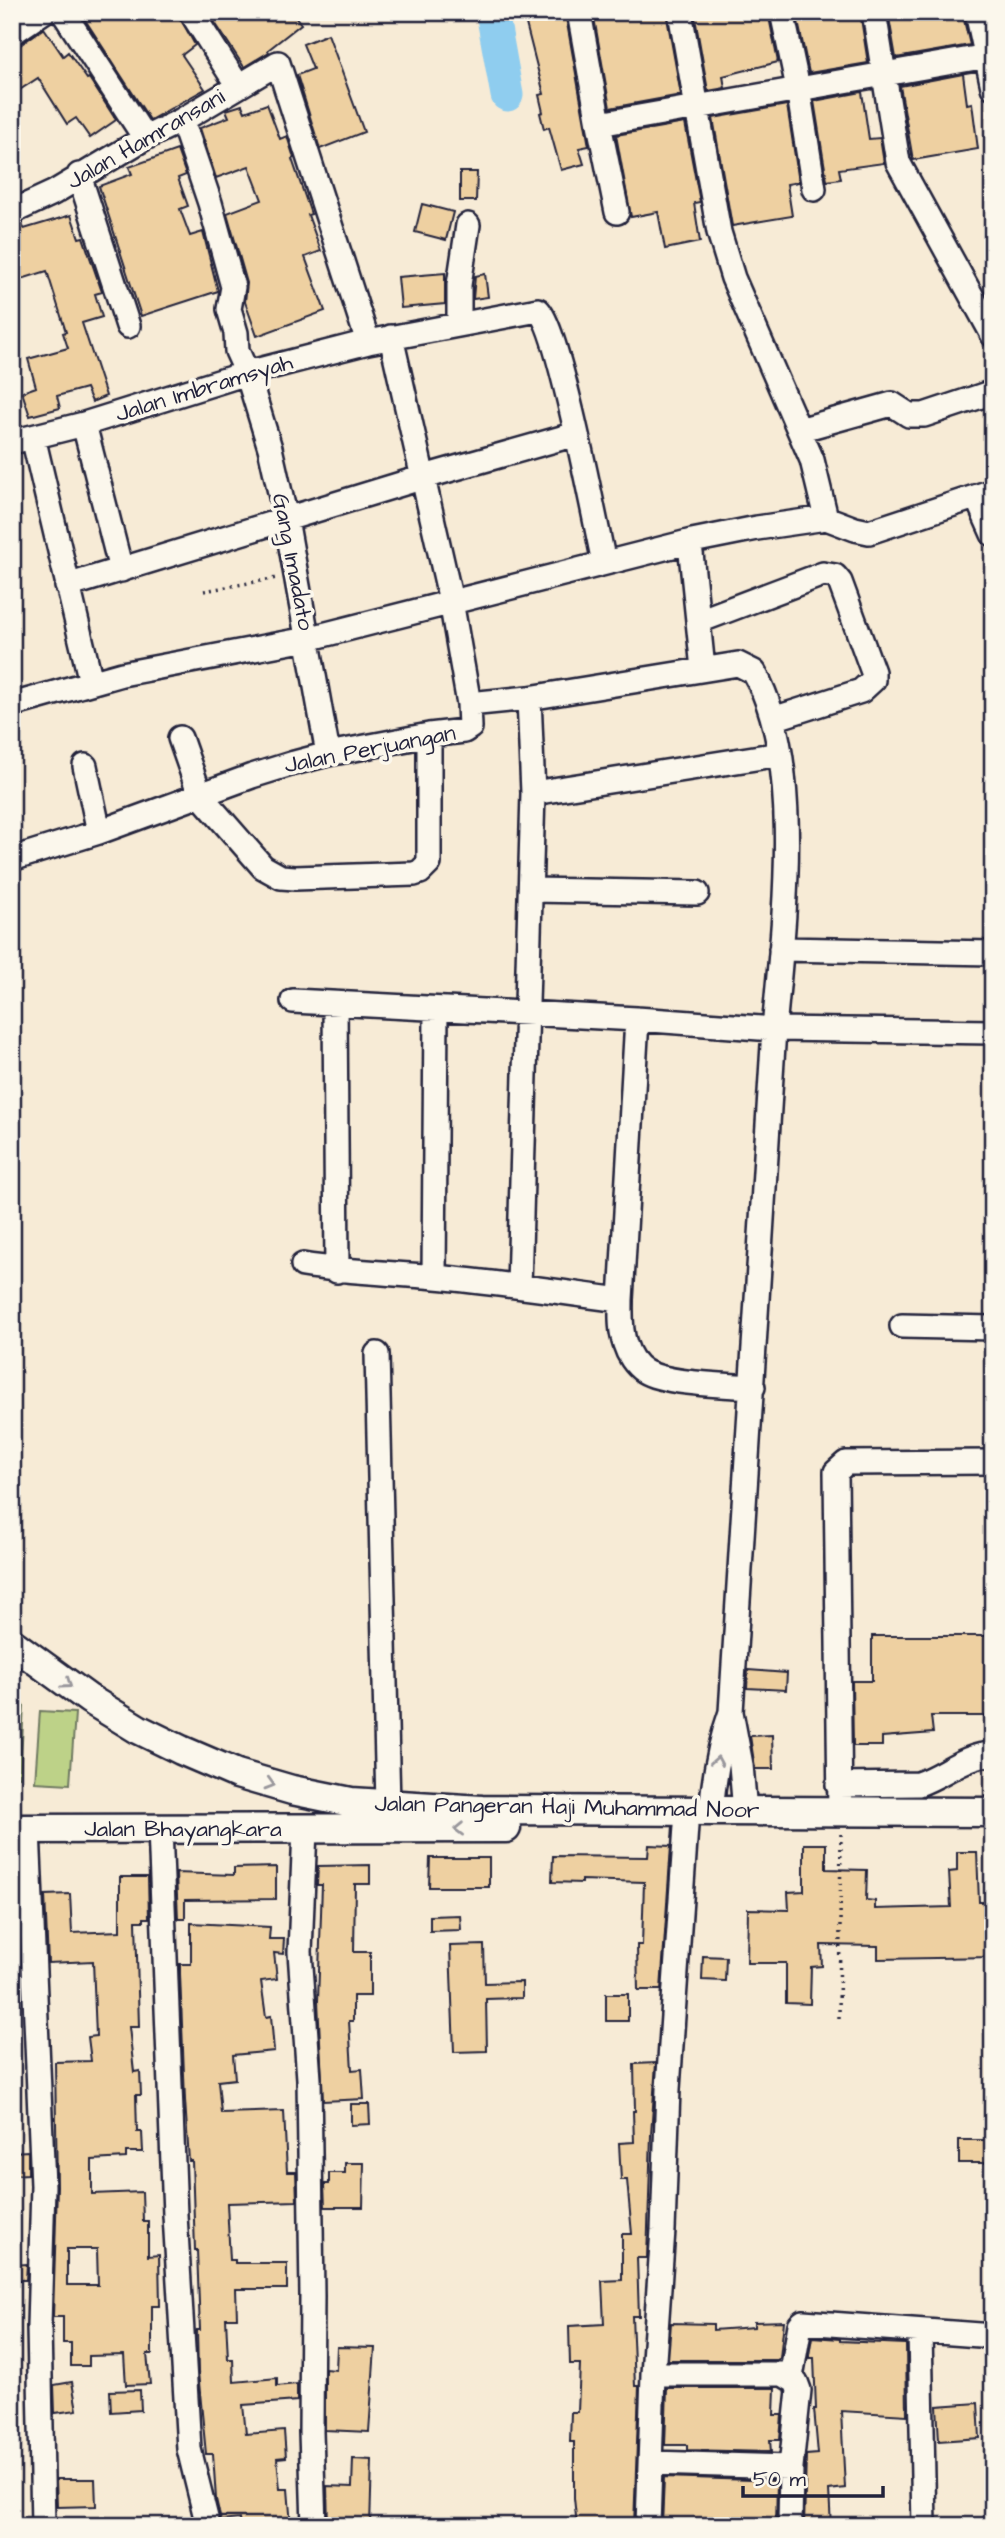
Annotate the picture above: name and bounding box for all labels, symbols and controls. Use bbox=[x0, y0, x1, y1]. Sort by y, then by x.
street label: Jalan Hamransani bbox=[61, 80, 231, 197]
street label: Jalan Imbramsyah bbox=[111, 346, 297, 431]
street label: Gang Imadato bbox=[263, 491, 322, 634]
street label: Jalan Perjuangan bbox=[282, 717, 459, 782]
one-way arrow bbox=[59, 1676, 72, 1688]
one-way arrow bbox=[709, 1755, 724, 1767]
one-way arrow bbox=[264, 1775, 276, 1790]
street label: Jalan Pangeran Haji Muhammad Noor bbox=[374, 1788, 760, 1827]
street label: Jalan Bhayangkara bbox=[84, 1813, 282, 1846]
one-way arrow bbox=[453, 1821, 464, 1837]
scale bar bbox=[743, 2454, 883, 2498]
text: 50 m bbox=[753, 2465, 807, 2494]

